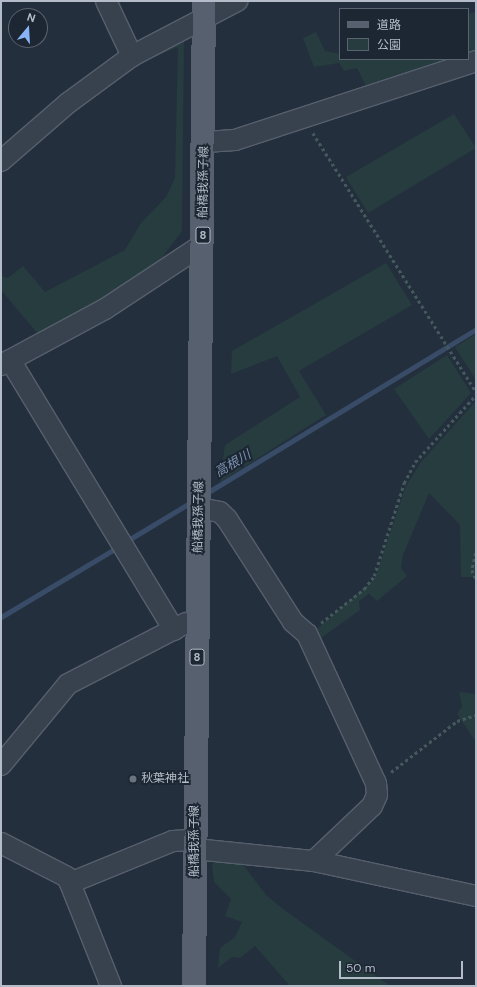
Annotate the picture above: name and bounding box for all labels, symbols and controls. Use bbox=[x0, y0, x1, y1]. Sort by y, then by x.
north arrow bbox=[8, 8, 48, 48]
legend bbox=[339, 8, 469, 60]
text: N bbox=[25, 10, 37, 25]
text: 道路 bbox=[377, 17, 401, 33]
text: 公園 bbox=[377, 37, 401, 53]
street label: 船橋我孫子線 bbox=[196, 146, 212, 218]
road number: 8 bbox=[195, 226, 211, 244]
water label: 高根川 bbox=[212, 447, 254, 481]
street label: 船橋我孫子線 bbox=[191, 481, 207, 553]
road number: 8 bbox=[189, 648, 205, 666]
place label: 秋葉神社 bbox=[141, 772, 189, 786]
marker: 秋葉神社 bbox=[128, 774, 138, 784]
street label: 船橋我孫子線 bbox=[188, 805, 202, 877]
scale bar bbox=[341, 953, 465, 979]
text: 50 m bbox=[346, 960, 375, 976]

